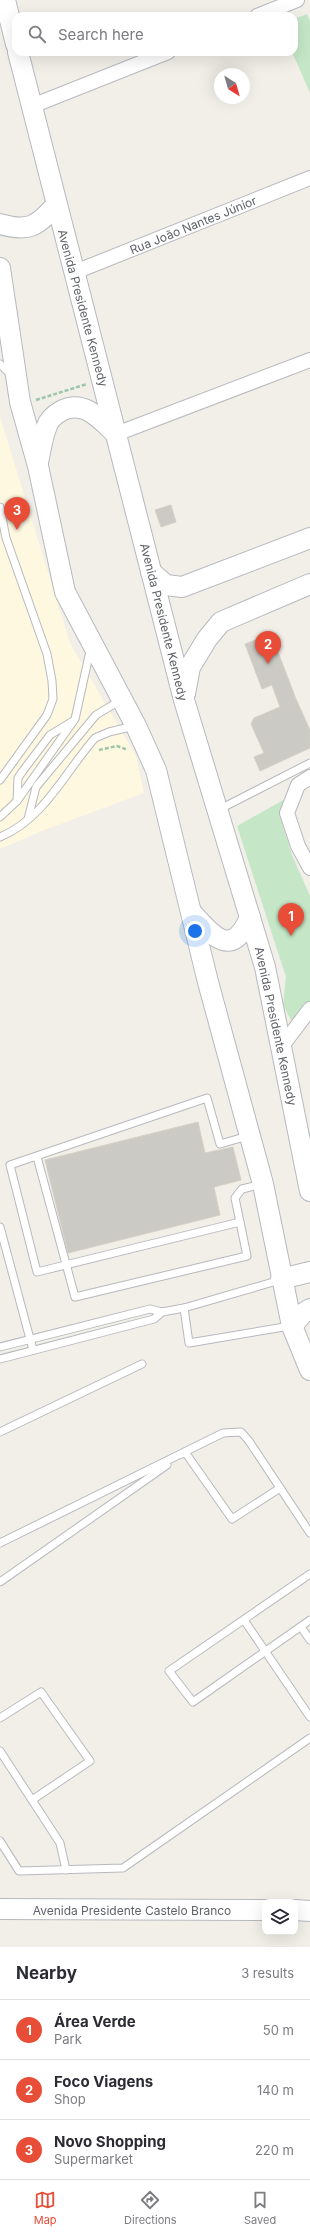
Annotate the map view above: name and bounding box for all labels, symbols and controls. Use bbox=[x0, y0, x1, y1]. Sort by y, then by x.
search box bbox=[12, 12, 298, 56]
icon: search bbox=[26, 23, 48, 45]
text: Search here bbox=[58, 25, 144, 44]
north arrow bbox=[214, 68, 250, 104]
street label: Rua João Nantes Júnior bbox=[127, 192, 259, 257]
street label: Avenida Presidente Kennedy bbox=[55, 228, 111, 389]
pin: 3 bbox=[4, 497, 30, 530]
street label: Avenida Presidente Kennedy bbox=[137, 542, 191, 703]
pin: 2 bbox=[255, 631, 281, 664]
pin: 1 bbox=[278, 903, 304, 936]
your location bbox=[185, 921, 205, 941]
street label: Avenida Presidente Kennedy bbox=[252, 945, 300, 1107]
map controls bbox=[262, 1899, 298, 1935]
button: layers bbox=[262, 1899, 298, 1935]
street label: Avenida Presidente Castelo Branco bbox=[33, 1903, 231, 1918]
text: Nearby bbox=[16, 1963, 77, 1983]
text: 3 results bbox=[241, 1965, 294, 1981]
text: Área Verde bbox=[54, 2012, 136, 2031]
text: 1 bbox=[26, 2022, 32, 2038]
text: 50 m bbox=[263, 2022, 294, 2038]
text: Park bbox=[54, 2031, 82, 2047]
text: Foco Viagens bbox=[54, 2072, 153, 2091]
text: 2 bbox=[25, 2082, 33, 2098]
text: 140 m bbox=[257, 2082, 294, 2098]
text: Shop bbox=[54, 2091, 86, 2107]
text: Novo Shopping bbox=[54, 2132, 166, 2151]
text: 3 bbox=[25, 2142, 33, 2158]
text: 220 m bbox=[255, 2142, 294, 2158]
text: Supermarket bbox=[54, 2151, 133, 2167]
tab: Map bbox=[34, 2189, 57, 2227]
tab: Directions bbox=[124, 2189, 177, 2227]
tab: Saved bbox=[244, 2189, 276, 2227]

